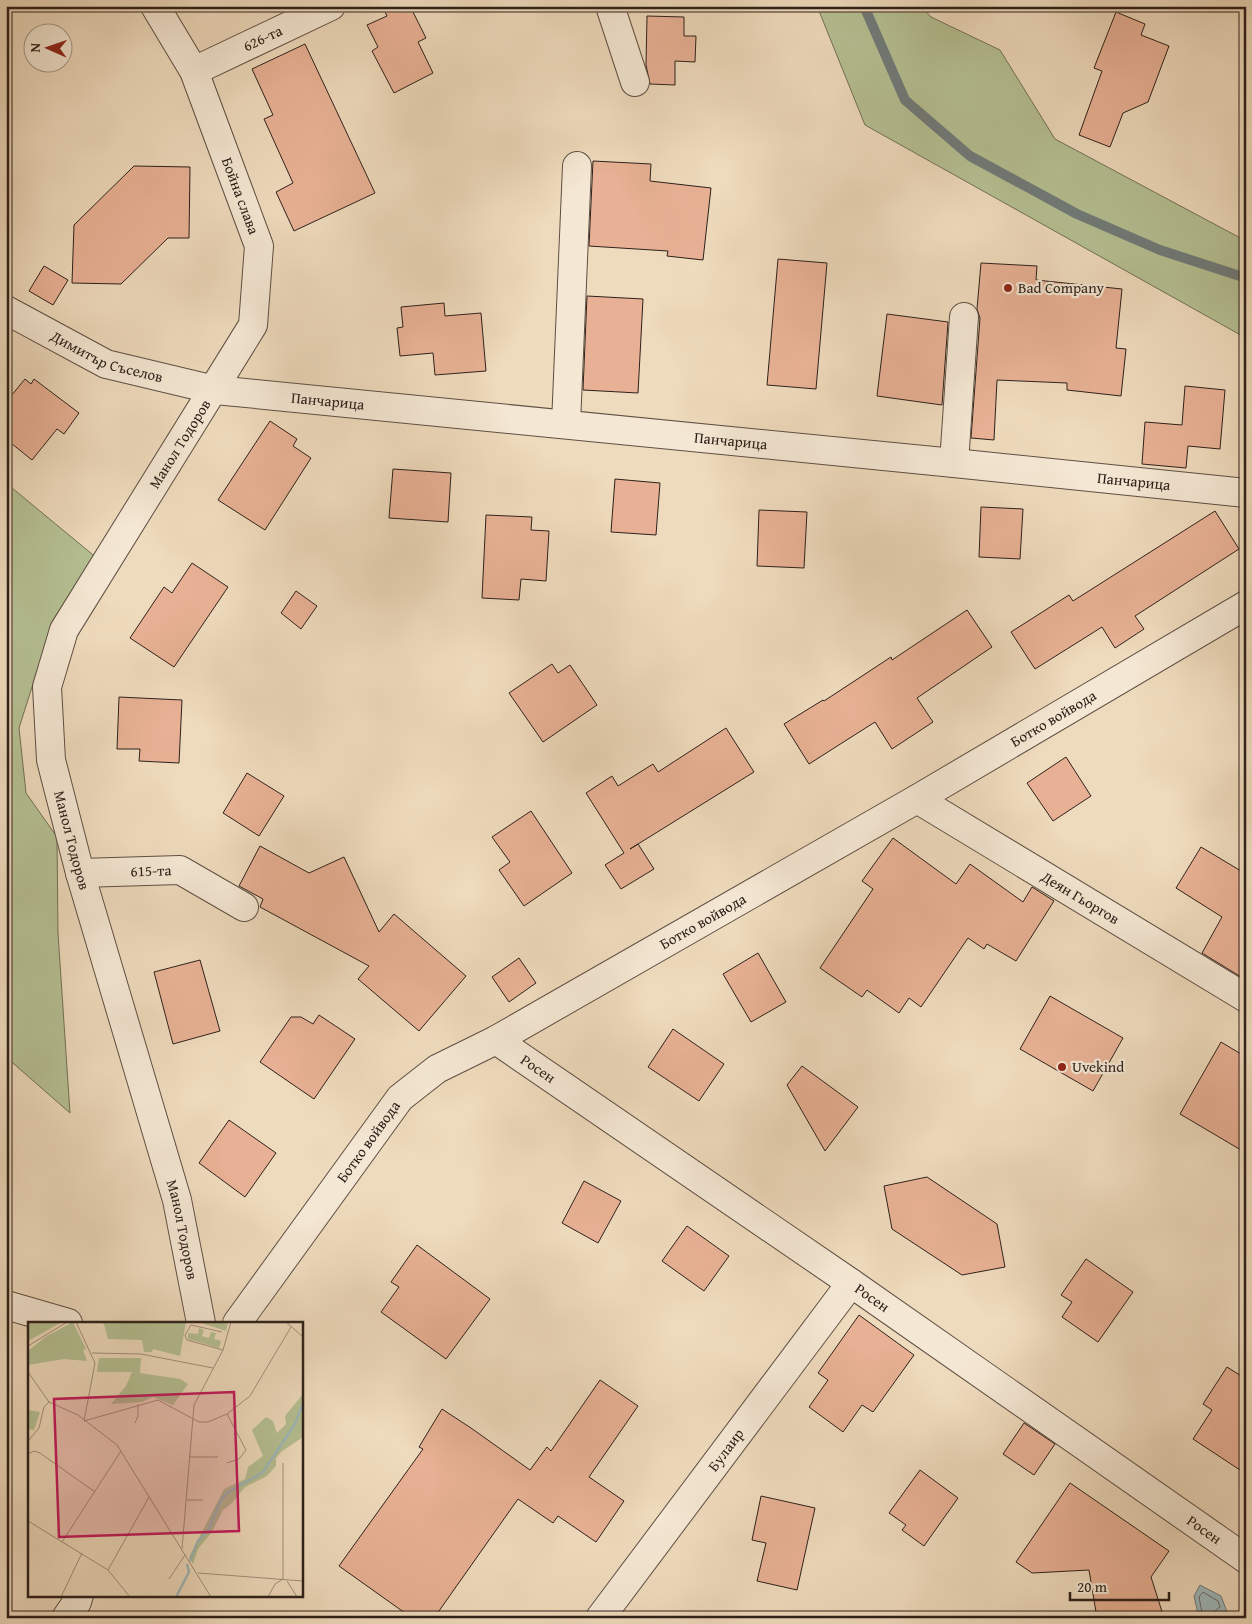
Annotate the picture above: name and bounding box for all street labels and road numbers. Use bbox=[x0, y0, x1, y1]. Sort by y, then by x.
street label: 626-та bbox=[239, 19, 286, 56]
street label: Бойна слава bbox=[217, 154, 265, 238]
street label: Димитър Съселов bbox=[46, 325, 165, 387]
street label: Панчарица bbox=[290, 387, 366, 415]
street label: Манол Тодоров bbox=[144, 395, 215, 492]
street label: Панчарица bbox=[693, 426, 769, 455]
street label: Панчарица bbox=[1096, 467, 1172, 495]
street label: Ботко войвода bbox=[1006, 684, 1101, 752]
street label: Манол Тодоров bbox=[49, 788, 95, 892]
street label: 615-та bbox=[130, 859, 173, 881]
street label: Деян Гьоргов bbox=[1037, 865, 1124, 929]
street label: Ботко войвода bbox=[656, 888, 750, 954]
street label: Росен bbox=[517, 1049, 560, 1088]
street label: Ботко войвода bbox=[331, 1095, 405, 1187]
street label: Манол Тодоров bbox=[162, 1177, 203, 1281]
street label: Росен bbox=[851, 1278, 894, 1317]
street label: Булаир bbox=[703, 1424, 748, 1475]
street label: Росен bbox=[1183, 1510, 1226, 1549]

